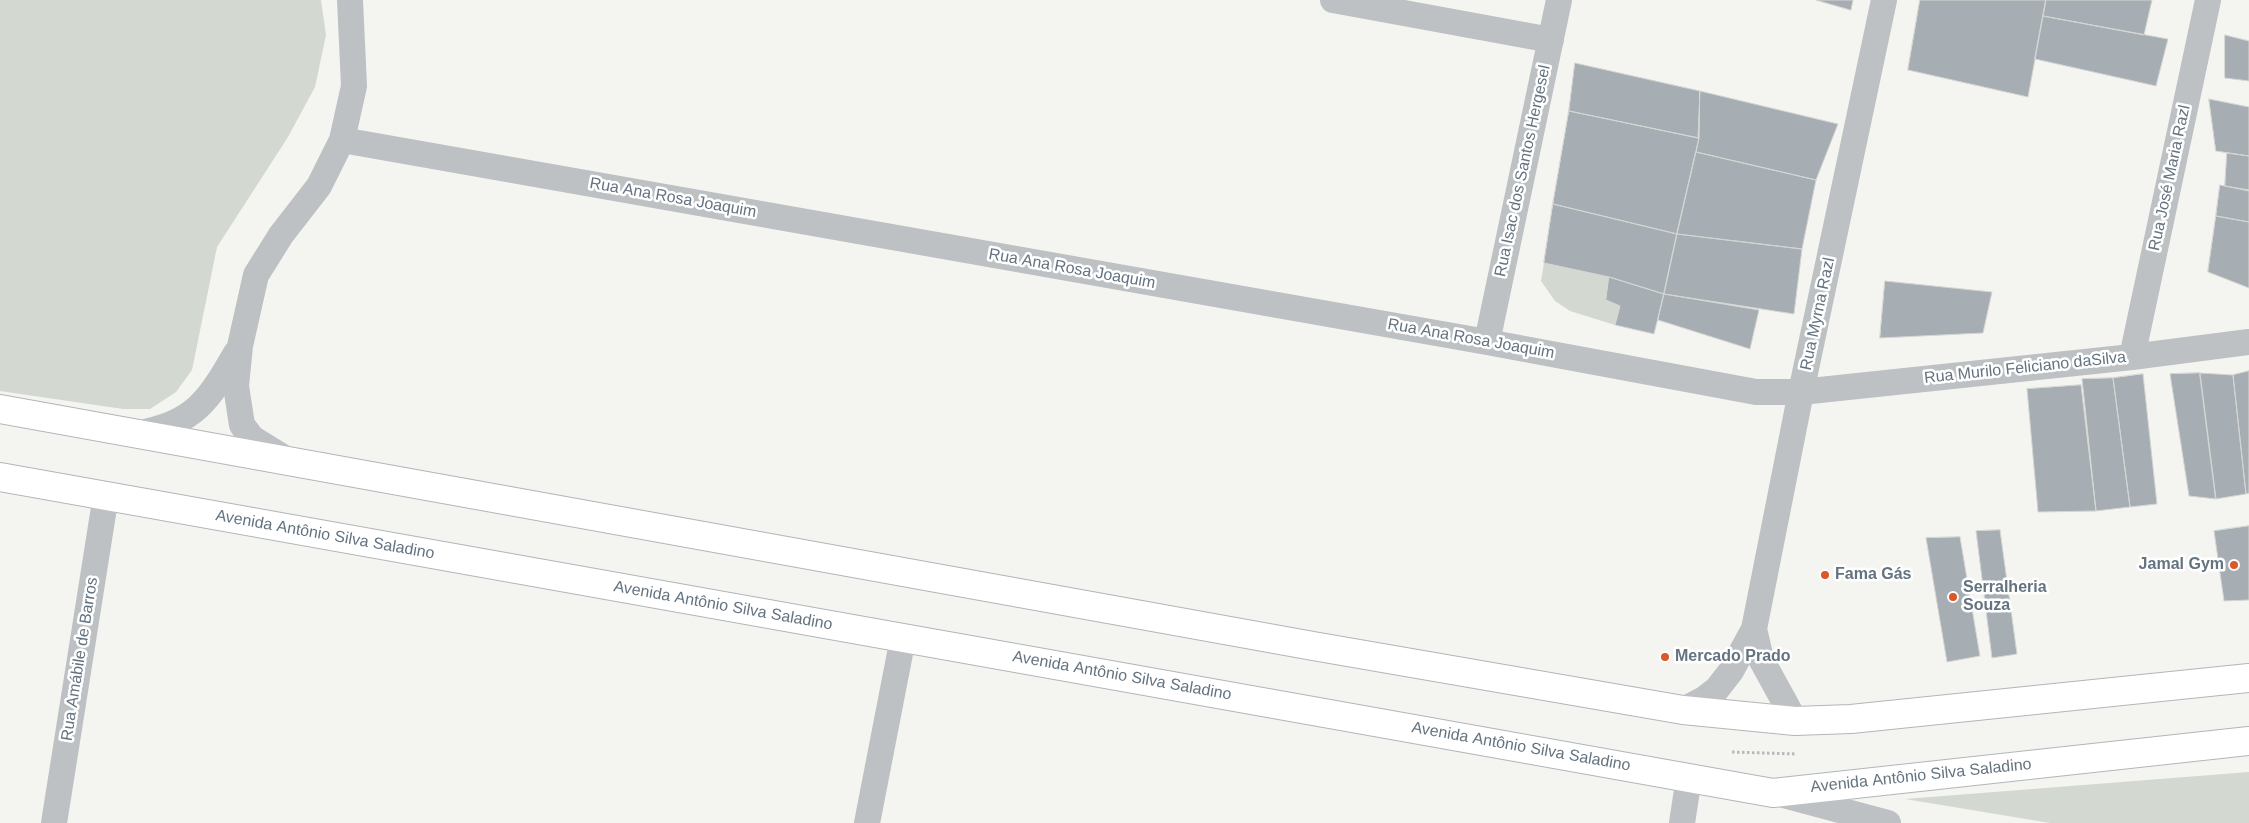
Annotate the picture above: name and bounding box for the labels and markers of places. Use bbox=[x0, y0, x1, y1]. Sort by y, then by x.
place label: Jamal Gym bbox=[2139, 555, 2224, 575]
marker: Jamal Gym bbox=[2228, 559, 2240, 571]
place label: Fama Gás bbox=[1835, 565, 1911, 585]
marker: Fama Gás bbox=[1819, 569, 1831, 581]
place label: Serralheria Souza bbox=[1963, 578, 2047, 616]
marker: Serralheria Souza bbox=[1947, 591, 1959, 603]
place label: Mercado Prado bbox=[1675, 647, 1791, 667]
marker: Mercado Prado bbox=[1659, 651, 1671, 663]

